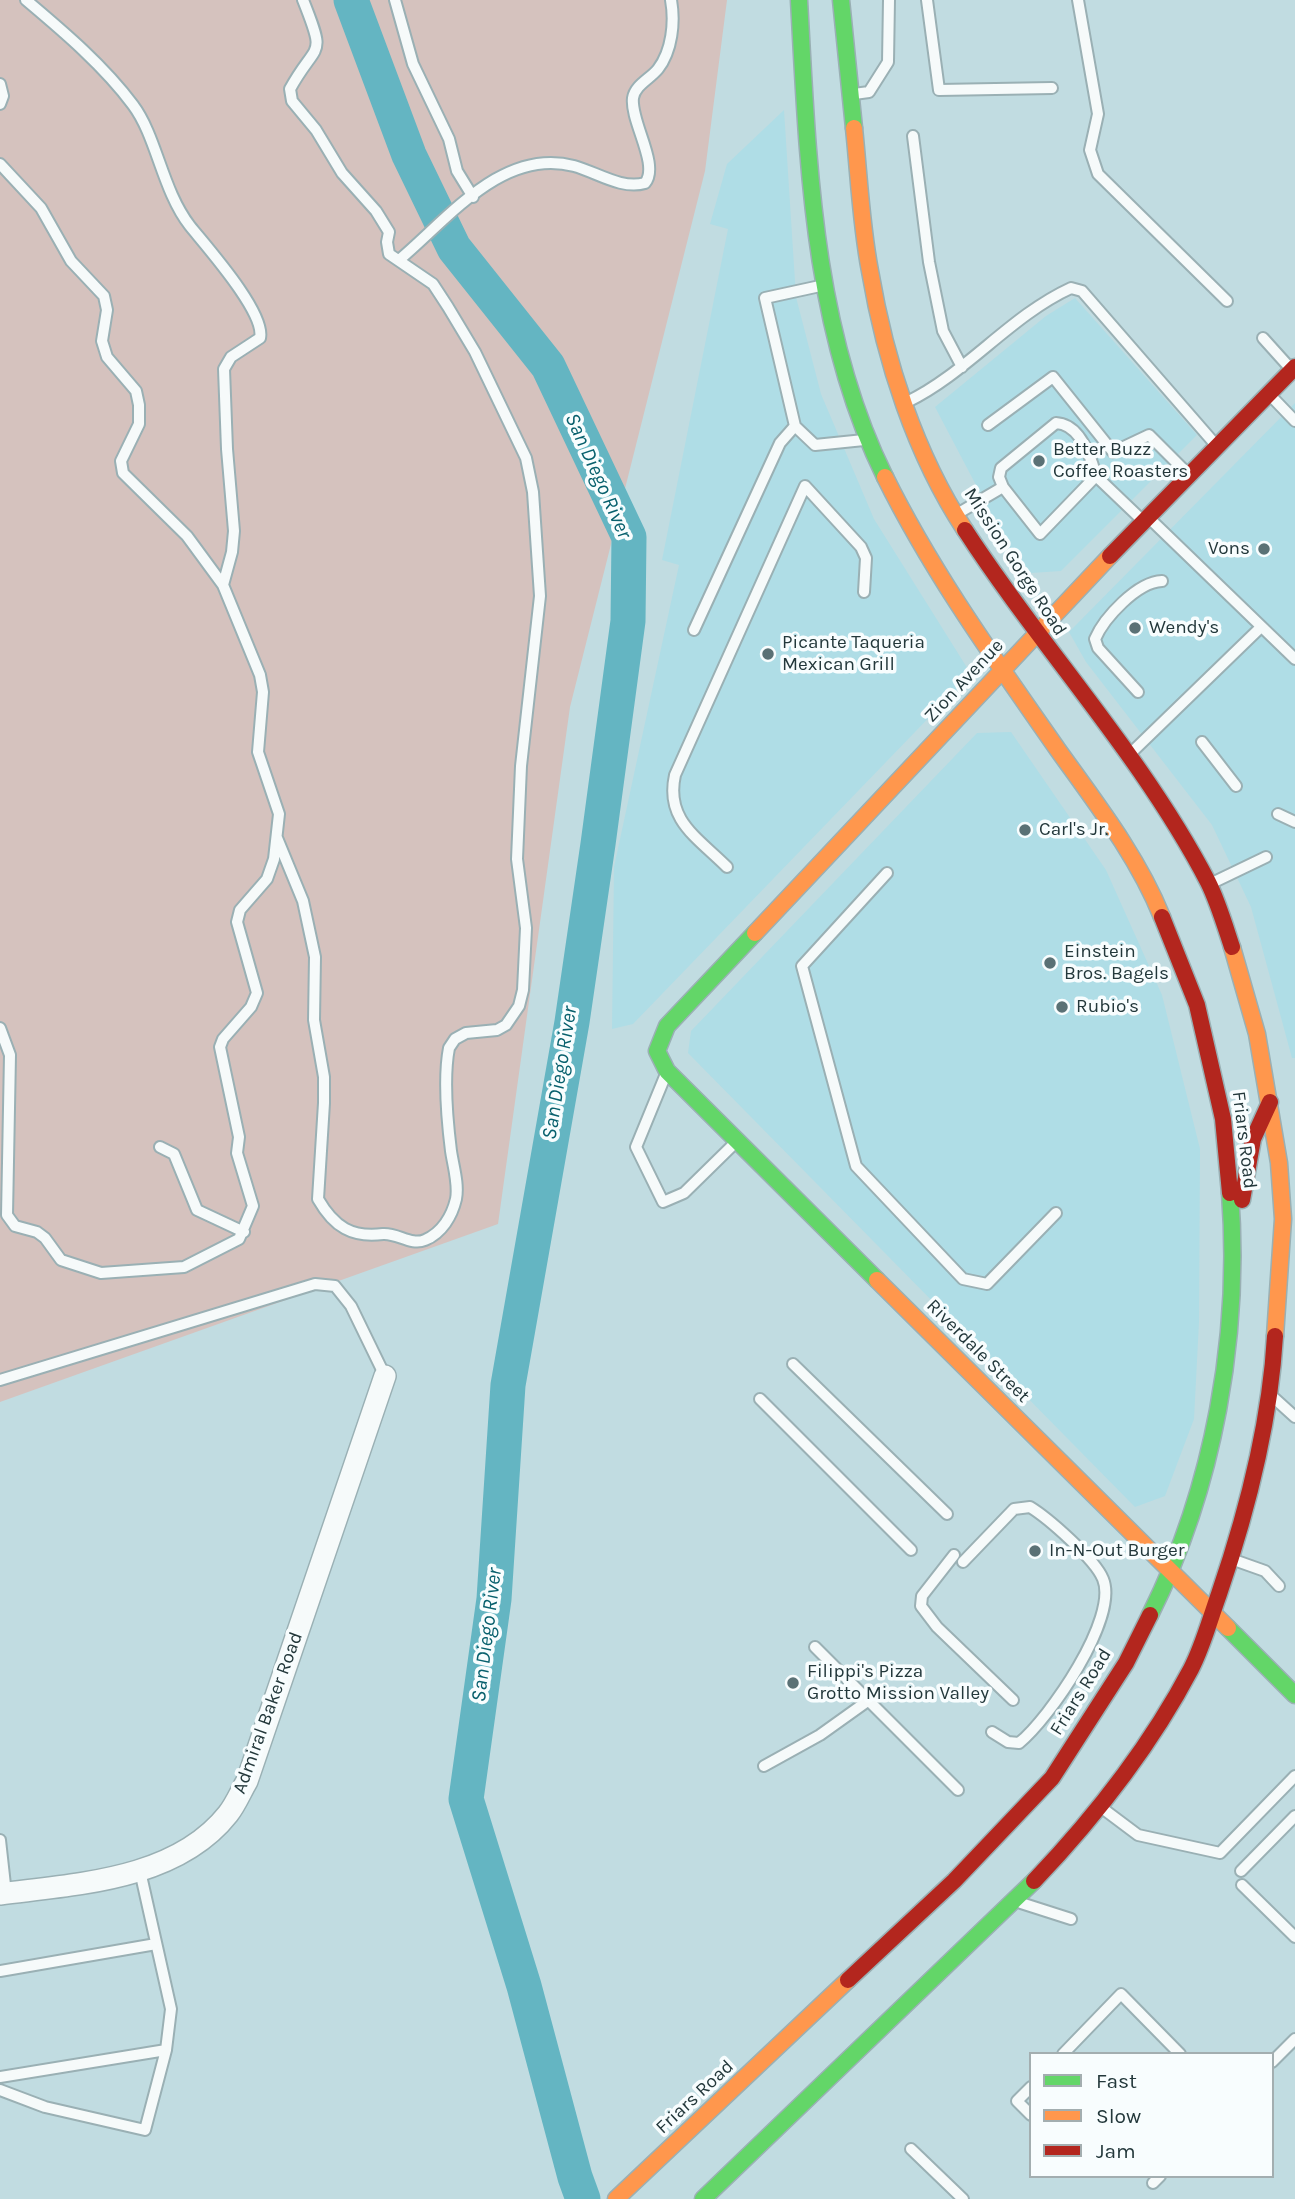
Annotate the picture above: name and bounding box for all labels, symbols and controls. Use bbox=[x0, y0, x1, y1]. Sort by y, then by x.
water label: San Diego River bbox=[559, 409, 637, 543]
place label: Better Buzz Coffee Roasters bbox=[1053, 439, 1188, 483]
marker: Better Buzz Coffee Roasters bbox=[1031, 453, 1047, 469]
street label: Mission Gorge Road bbox=[959, 484, 1071, 640]
place label: Vons bbox=[1208, 538, 1250, 560]
marker: Vons bbox=[1256, 541, 1272, 557]
place label: Wendy's bbox=[1149, 617, 1219, 639]
marker: Wendy's bbox=[1127, 620, 1143, 636]
place label: Picante Taqueria Mexican Grill bbox=[782, 632, 925, 676]
street label: Zion Avenue bbox=[920, 635, 1008, 727]
marker: Picante Taqueria Mexican Grill bbox=[760, 646, 776, 662]
place label: Carl's Jr. bbox=[1039, 819, 1108, 841]
marker: Carl's Jr. bbox=[1017, 822, 1033, 838]
place label: Einstein Bros. Bagels bbox=[1064, 941, 1169, 985]
marker: Einstein Bros. Bagels bbox=[1042, 955, 1058, 971]
place label: Rubio's bbox=[1076, 996, 1139, 1018]
marker: Rubio's bbox=[1054, 999, 1070, 1015]
water label: San Diego River bbox=[537, 1004, 583, 1142]
street label: Friars Road bbox=[1227, 1090, 1261, 1190]
street label: Riverdale Street bbox=[922, 1295, 1034, 1407]
place label: In-N-Out Burger bbox=[1049, 1540, 1185, 1562]
marker: In-N-Out Burger bbox=[1027, 1543, 1043, 1559]
water label: San Diego River bbox=[466, 1567, 508, 1703]
street label: Admiral Baker Road bbox=[228, 1629, 308, 1797]
street label: Friars Road bbox=[1045, 1644, 1117, 1740]
place label: Filippi's Pizza Grotto Mission Valley bbox=[807, 1661, 989, 1705]
marker: Filippi's Pizza Grotto Mission Valley bbox=[785, 1675, 801, 1691]
legend bbox=[1029, 2052, 1274, 2178]
street label: Friars Road bbox=[651, 2055, 739, 2139]
text: Fast bbox=[1096, 2069, 1137, 2093]
text: Slow bbox=[1096, 2104, 1141, 2128]
text: Jam bbox=[1096, 2139, 1136, 2163]

